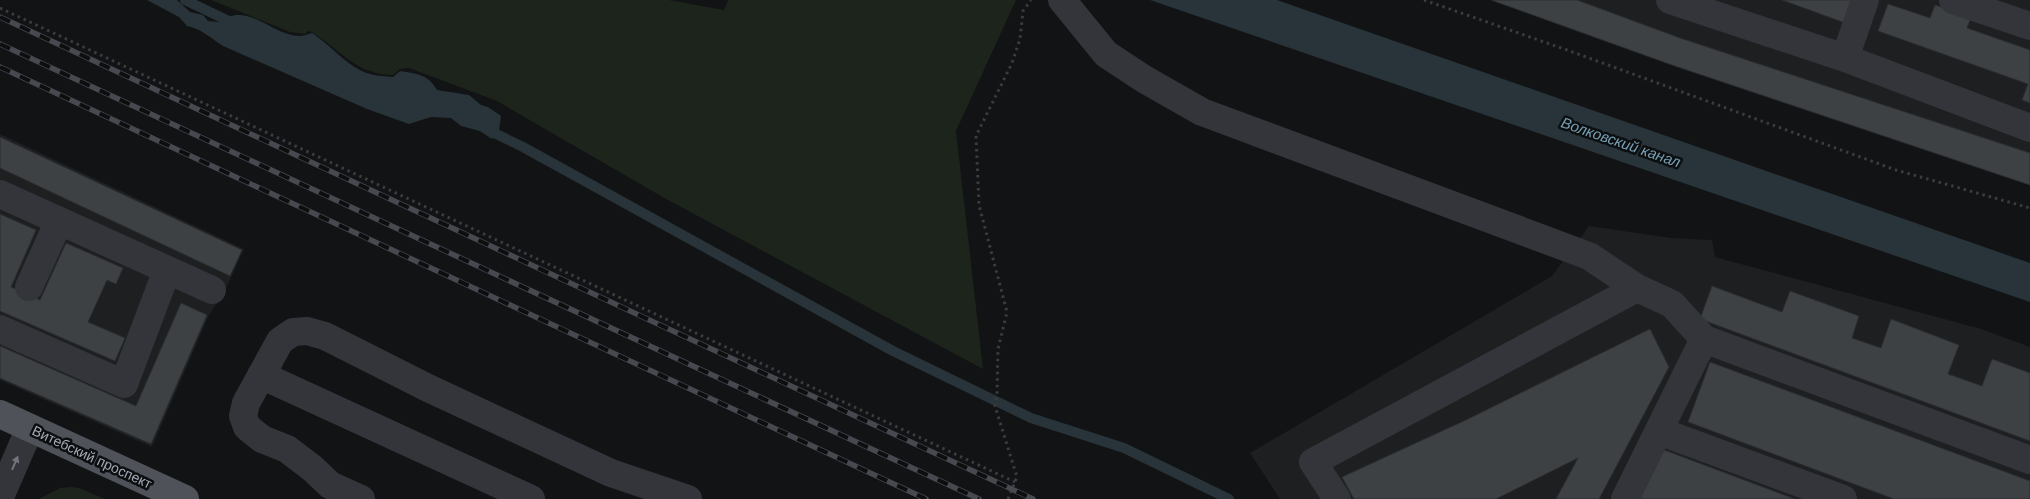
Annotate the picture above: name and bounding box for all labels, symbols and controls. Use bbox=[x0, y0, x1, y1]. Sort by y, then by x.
water label: Волковский канал bbox=[1559, 114, 1683, 171]
street label: Витебский проспект bbox=[30, 422, 155, 492]
one-way arrow bbox=[11, 455, 19, 470]

